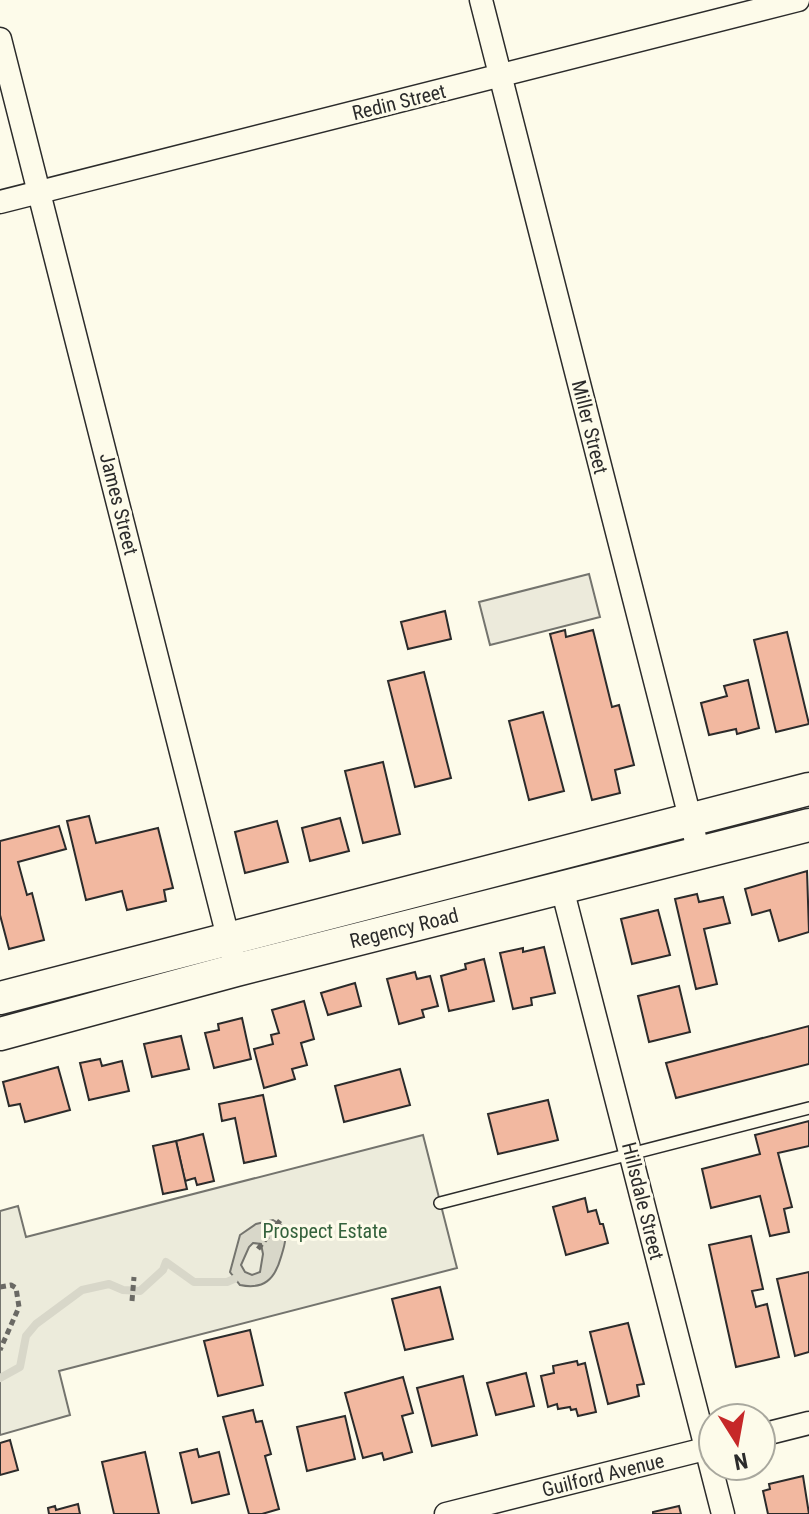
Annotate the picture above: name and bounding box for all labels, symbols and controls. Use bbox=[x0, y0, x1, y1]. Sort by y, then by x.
street label: Redin Street bbox=[350, 79, 448, 125]
street label: Miller Street bbox=[567, 378, 613, 476]
street label: James Street bbox=[95, 451, 143, 558]
street label: Regency Road bbox=[347, 903, 461, 953]
street label: Hillsdale Street bbox=[617, 1140, 669, 1262]
park label: Prospect Estate bbox=[263, 1219, 387, 1243]
north arrow bbox=[697, 1402, 777, 1482]
street label: Guilford Avenue bbox=[539, 1448, 667, 1502]
text: N bbox=[732, 1448, 750, 1475]

